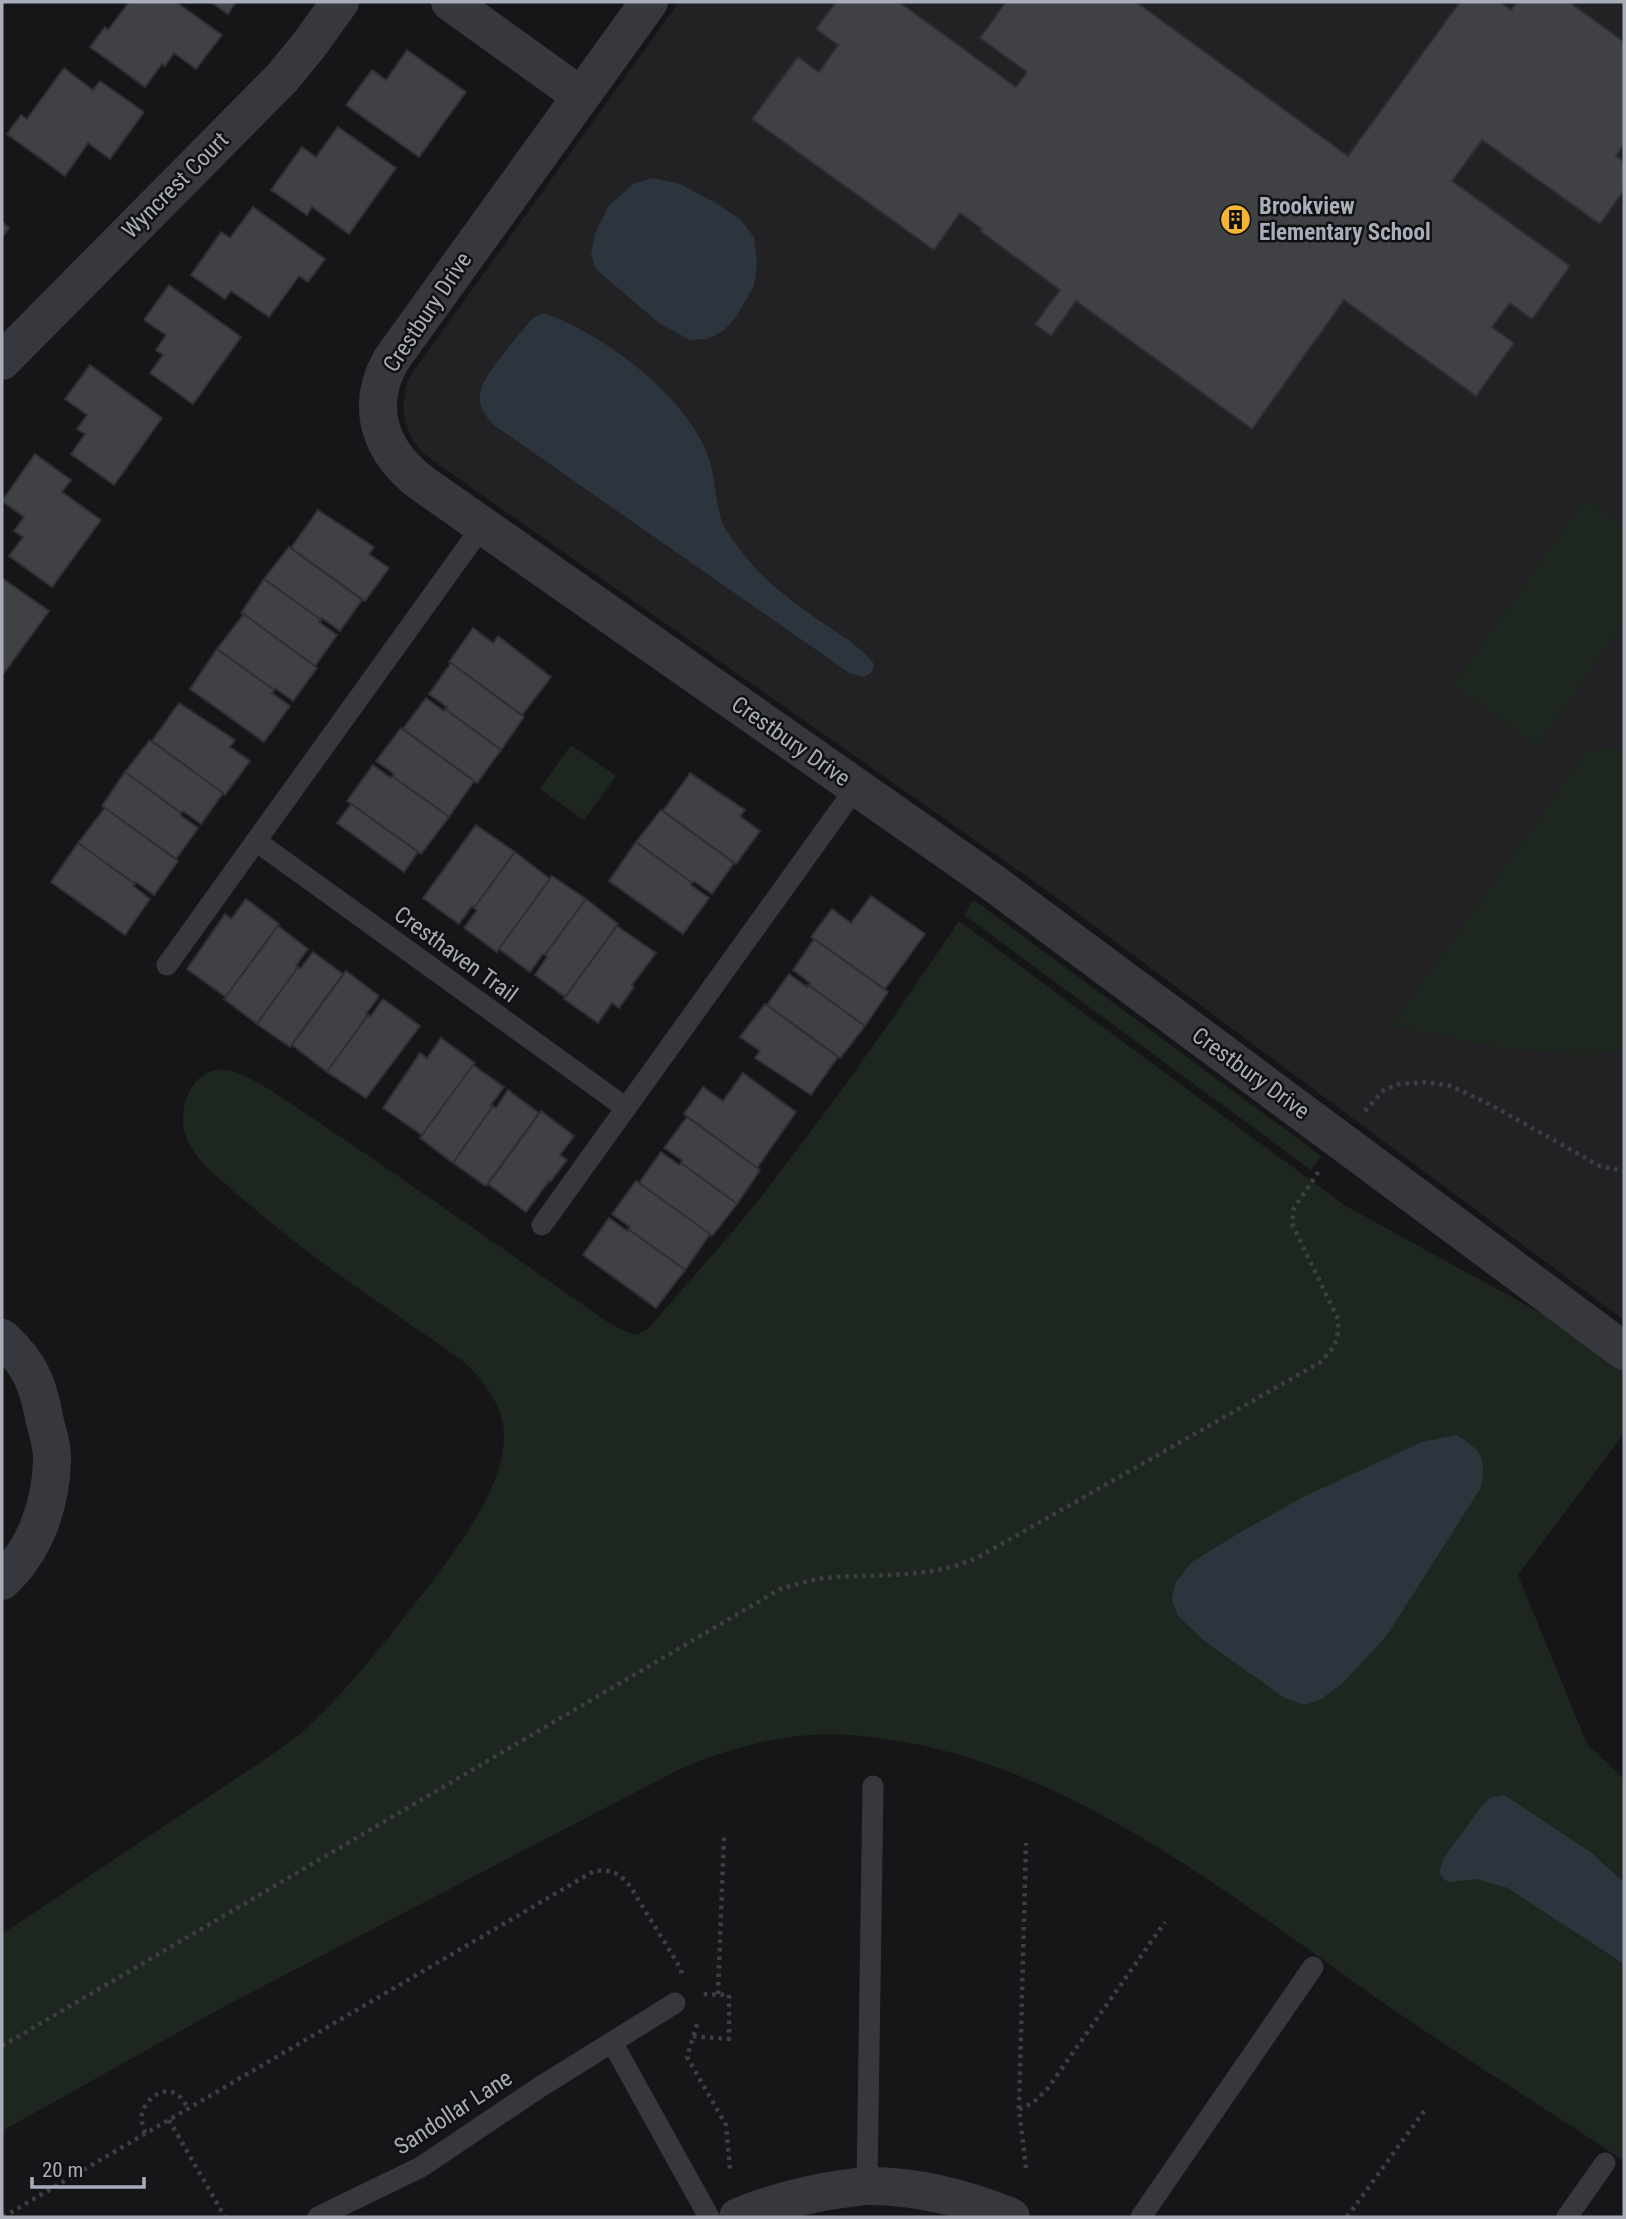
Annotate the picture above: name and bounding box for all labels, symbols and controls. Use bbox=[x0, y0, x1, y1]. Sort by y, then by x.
street label: Wyncrest Court bbox=[117, 127, 234, 244]
place label: Brookview Elementary School bbox=[1259, 193, 1431, 246]
building icon: Brookview Elementary School bbox=[1219, 202, 1253, 236]
street label: Crestbury Drive bbox=[378, 247, 477, 377]
street label: Crestbury Drive bbox=[726, 691, 855, 792]
street label: Cresthaven Trail bbox=[389, 901, 523, 1008]
street label: Crestbury Drive bbox=[1187, 1022, 1315, 1125]
street label: Sandollar Lane bbox=[389, 2064, 517, 2160]
scale bar bbox=[32, 2146, 144, 2190]
text: 20 m bbox=[42, 2158, 83, 2182]

